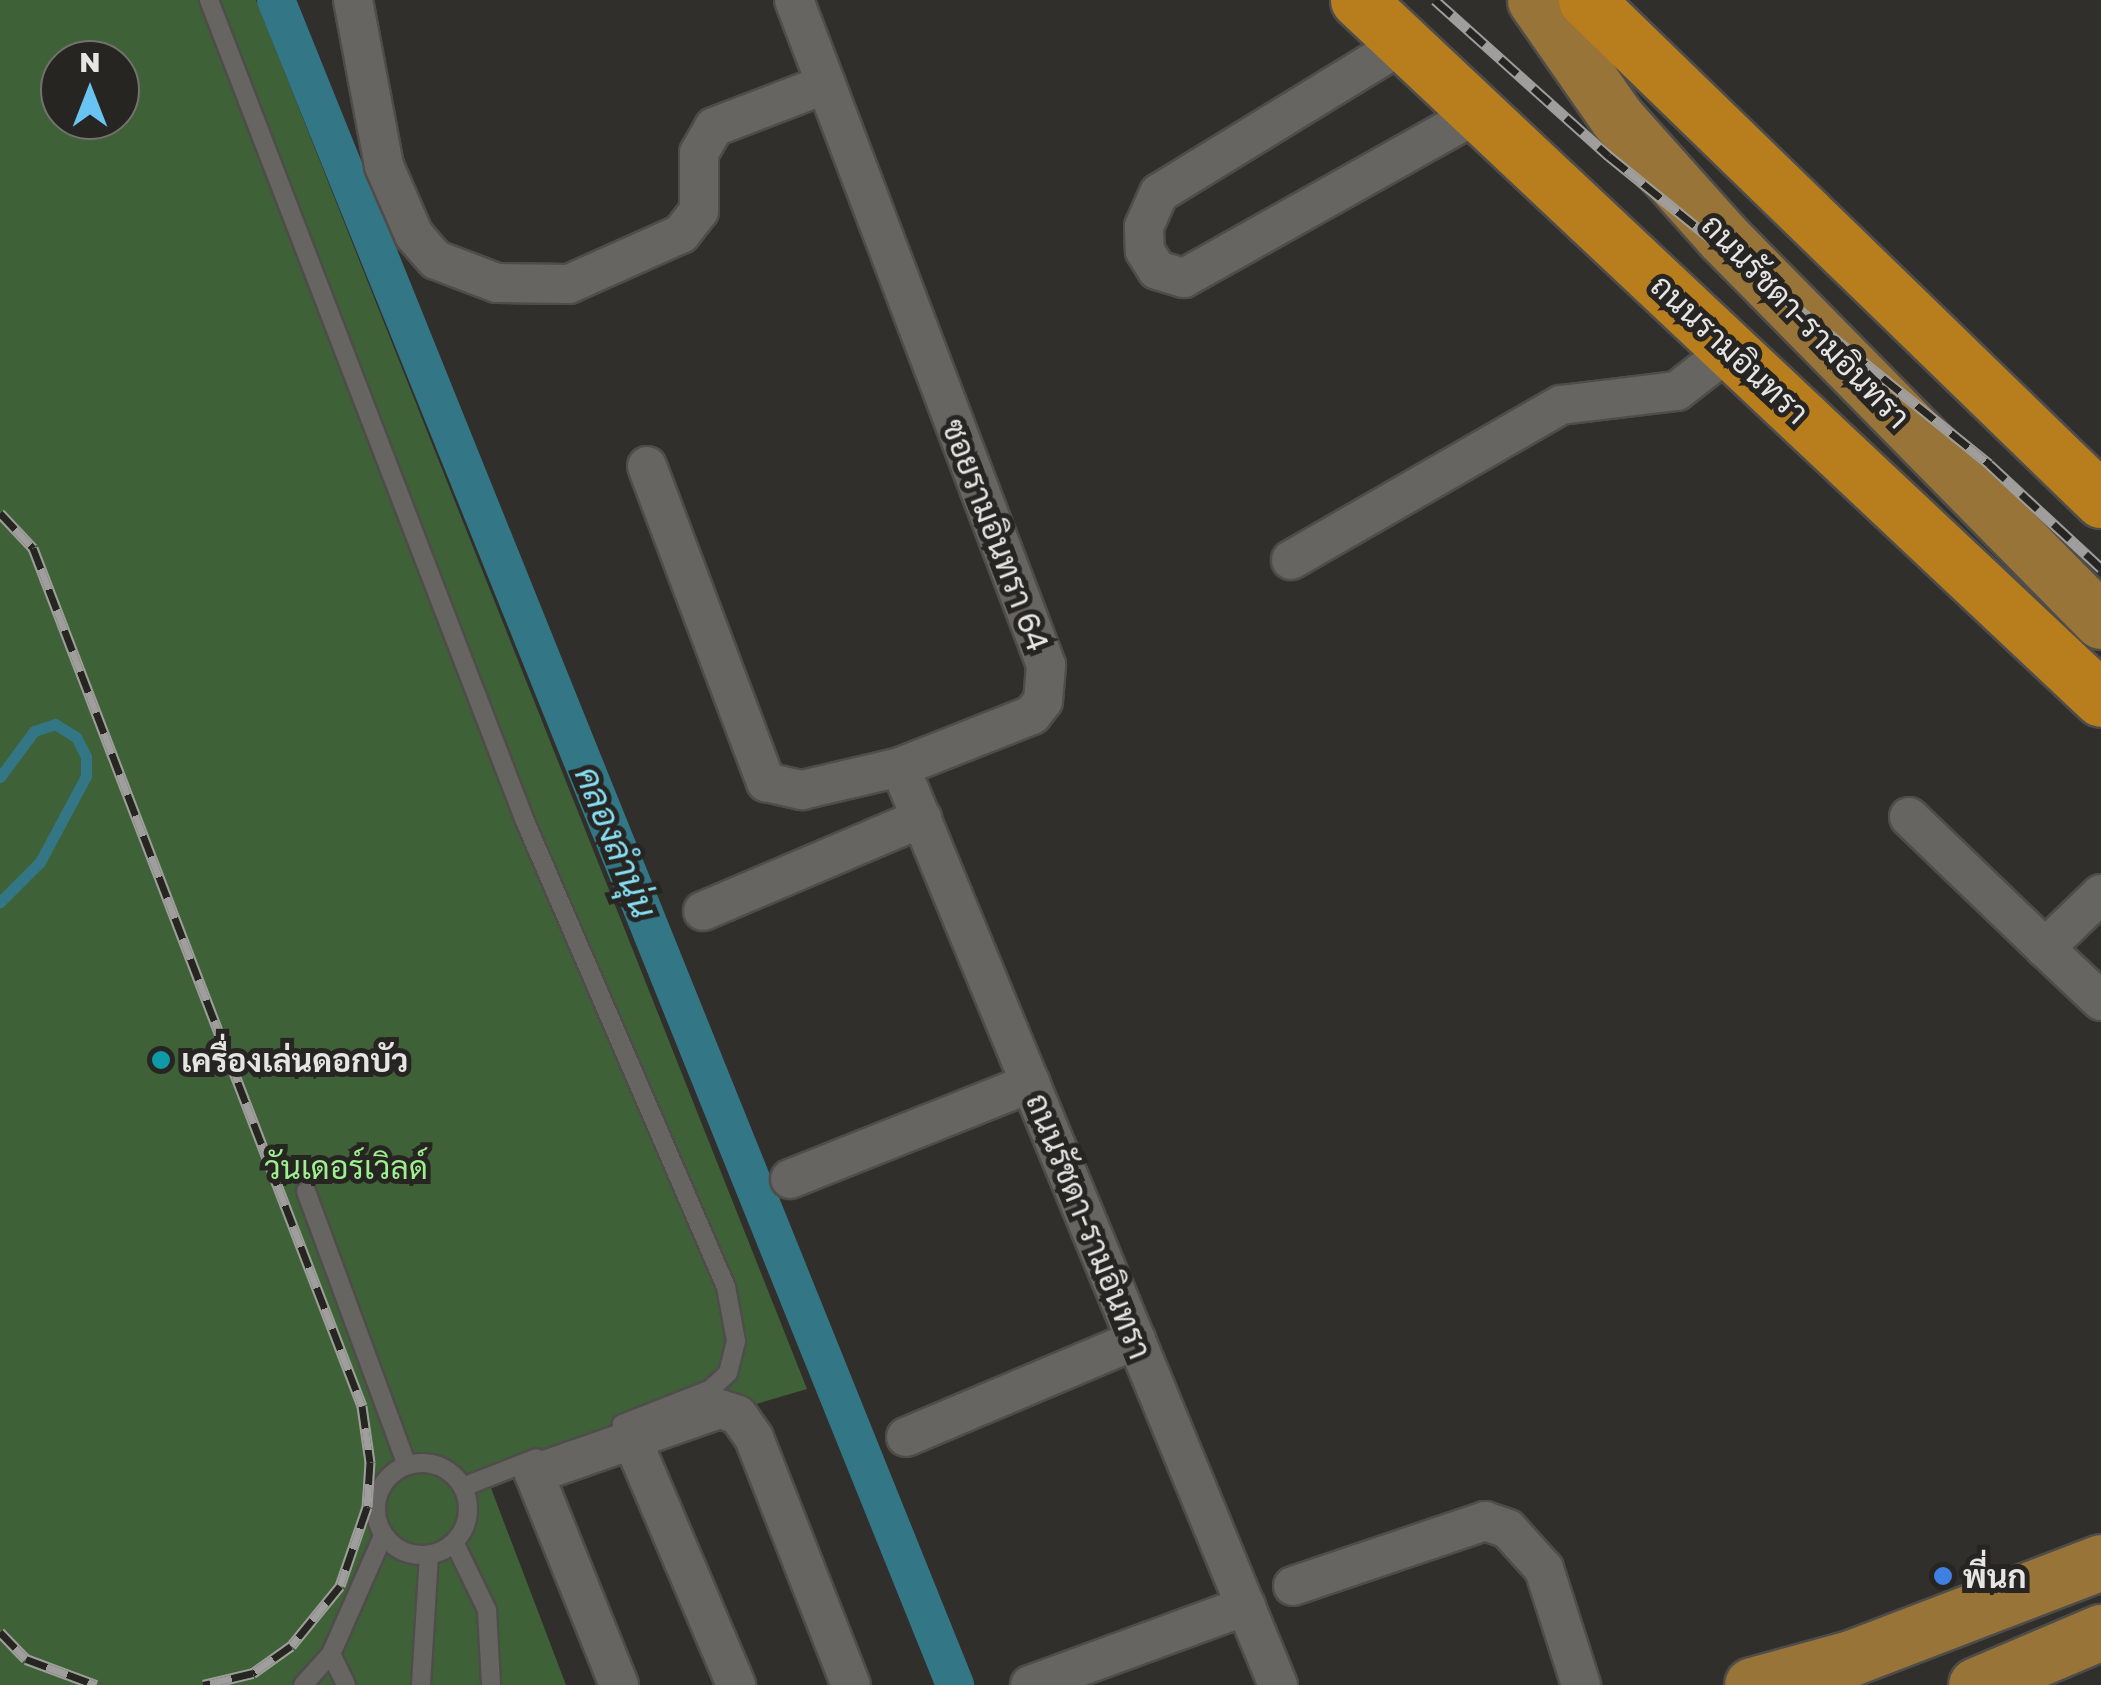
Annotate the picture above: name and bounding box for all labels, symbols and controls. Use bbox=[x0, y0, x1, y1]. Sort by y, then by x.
north arrow bbox=[40, 40, 140, 140]
text: N bbox=[79, 45, 101, 78]
street label: ถนนรัชดา-รามอินทรา bbox=[1694, 206, 1918, 436]
street label: ถนนรามอินทรา bbox=[1643, 266, 1817, 432]
street label: ซอยรามอินทรา 64 bbox=[934, 414, 1058, 656]
water label: คลองลำนุ่น bbox=[567, 760, 665, 924]
place label: เครื่องเล่นดอกบัว bbox=[181, 1041, 408, 1079]
marker: เครื่องเล่นดอกบัว bbox=[150, 1049, 172, 1071]
street label: ถนนรัชดา-รามอินทรา bbox=[1018, 1088, 1160, 1364]
park label: วันเดอร์เวิลด์ bbox=[264, 1148, 428, 1186]
place label: พี่นก bbox=[1963, 1557, 2027, 1595]
marker: พี่นก bbox=[1932, 1565, 1954, 1587]

